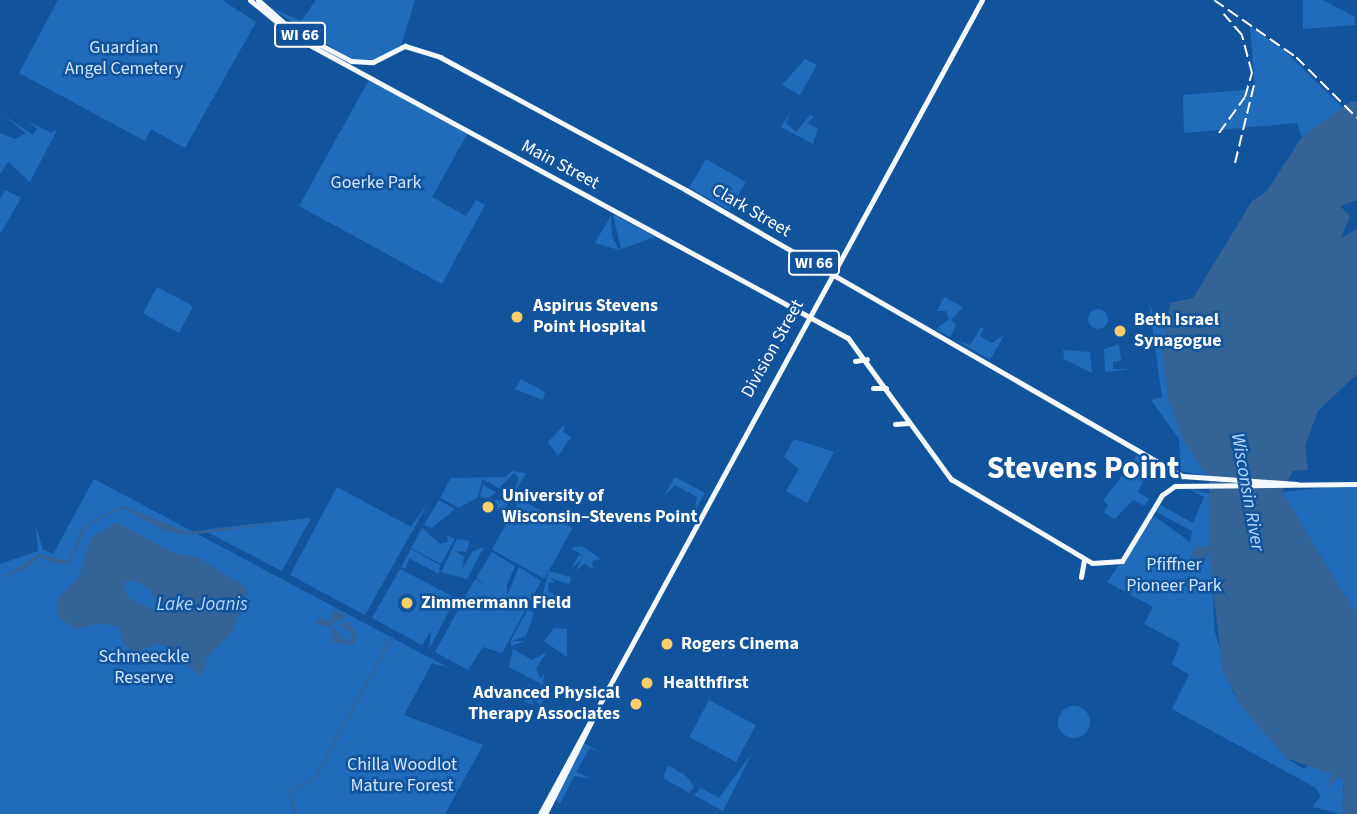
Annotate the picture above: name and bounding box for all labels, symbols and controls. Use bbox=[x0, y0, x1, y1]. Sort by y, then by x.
road number: WI 66 bbox=[274, 22, 326, 48]
park label: Guardian Angel Cemetery bbox=[65, 38, 183, 80]
street label: Main Street bbox=[517, 135, 603, 195]
park label: Goerke Park bbox=[331, 172, 421, 194]
street label: Clark Street bbox=[708, 180, 794, 242]
road number: WI 66 bbox=[788, 250, 840, 276]
place label: Aspirus Stevens Point Hospital bbox=[533, 296, 658, 338]
street label: Division Street bbox=[737, 296, 809, 402]
marker: Aspirus Stevens Point Hospital bbox=[507, 307, 527, 327]
place label: Beth Israel Synagogue bbox=[1134, 310, 1222, 352]
marker: Beth Israel Synagogue bbox=[1112, 323, 1128, 339]
water label: Wisconsin River bbox=[1225, 431, 1269, 553]
district label: Stevens Point bbox=[987, 449, 1179, 487]
place label: University of Wisconsin–Stevens Point bbox=[502, 486, 697, 528]
marker: University of Wisconsin–Stevens Point bbox=[480, 499, 496, 515]
park label: Pfiffner Pioneer Park bbox=[1126, 555, 1222, 598]
place label: Zimmermann Field bbox=[421, 592, 571, 614]
water label: Lake Joanis bbox=[156, 594, 248, 616]
marker: Zimmermann Field bbox=[399, 595, 415, 611]
place label: Rogers Cinema bbox=[681, 633, 799, 655]
marker: Rogers Cinema bbox=[659, 636, 675, 652]
park label: Schmeeckle Reserve bbox=[98, 647, 190, 690]
place label: Healthfirst bbox=[663, 672, 749, 694]
marker: Healthfirst bbox=[637, 673, 657, 693]
place label: Advanced Physical Therapy Associates bbox=[468, 683, 620, 726]
marker: Advanced Physical Therapy Associates bbox=[626, 694, 646, 714]
park label: Chilla Woodlot Mature Forest bbox=[347, 755, 457, 798]

